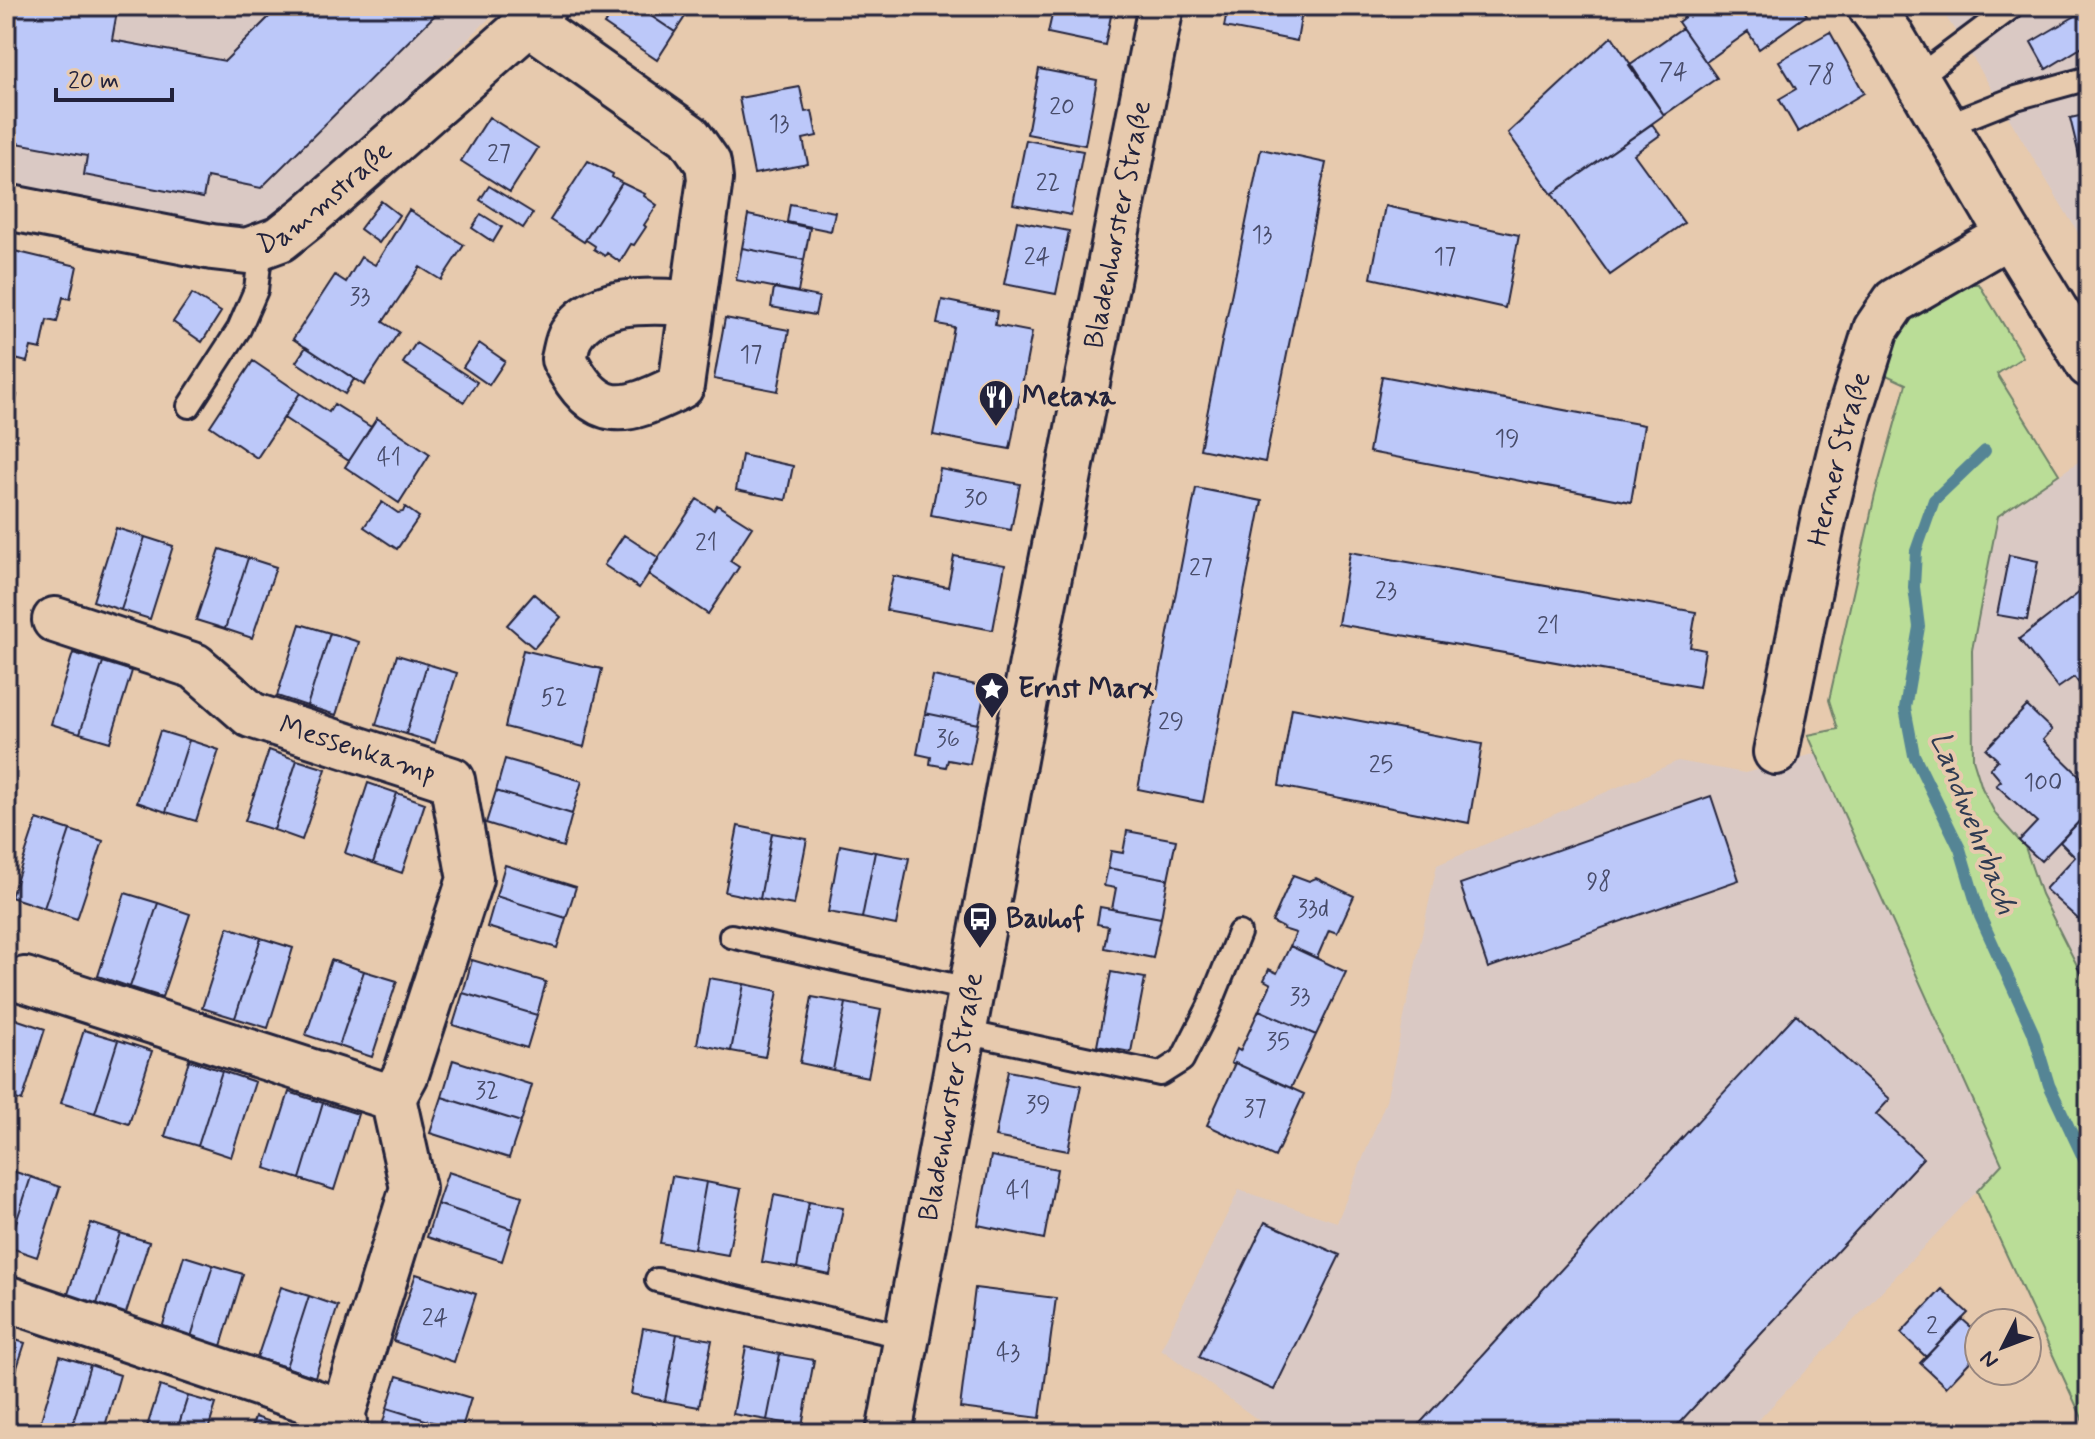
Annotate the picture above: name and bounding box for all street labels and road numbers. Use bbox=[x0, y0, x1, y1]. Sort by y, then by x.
street label: Bladenhorster Straße bbox=[1076, 97, 1161, 352]
street label: Dammstraße bbox=[252, 133, 400, 264]
street label: Herner Straße bbox=[1800, 367, 1880, 550]
street label: Messenkamp bbox=[275, 707, 441, 792]
street label: Bladenhorster Straße bbox=[910, 969, 993, 1224]

